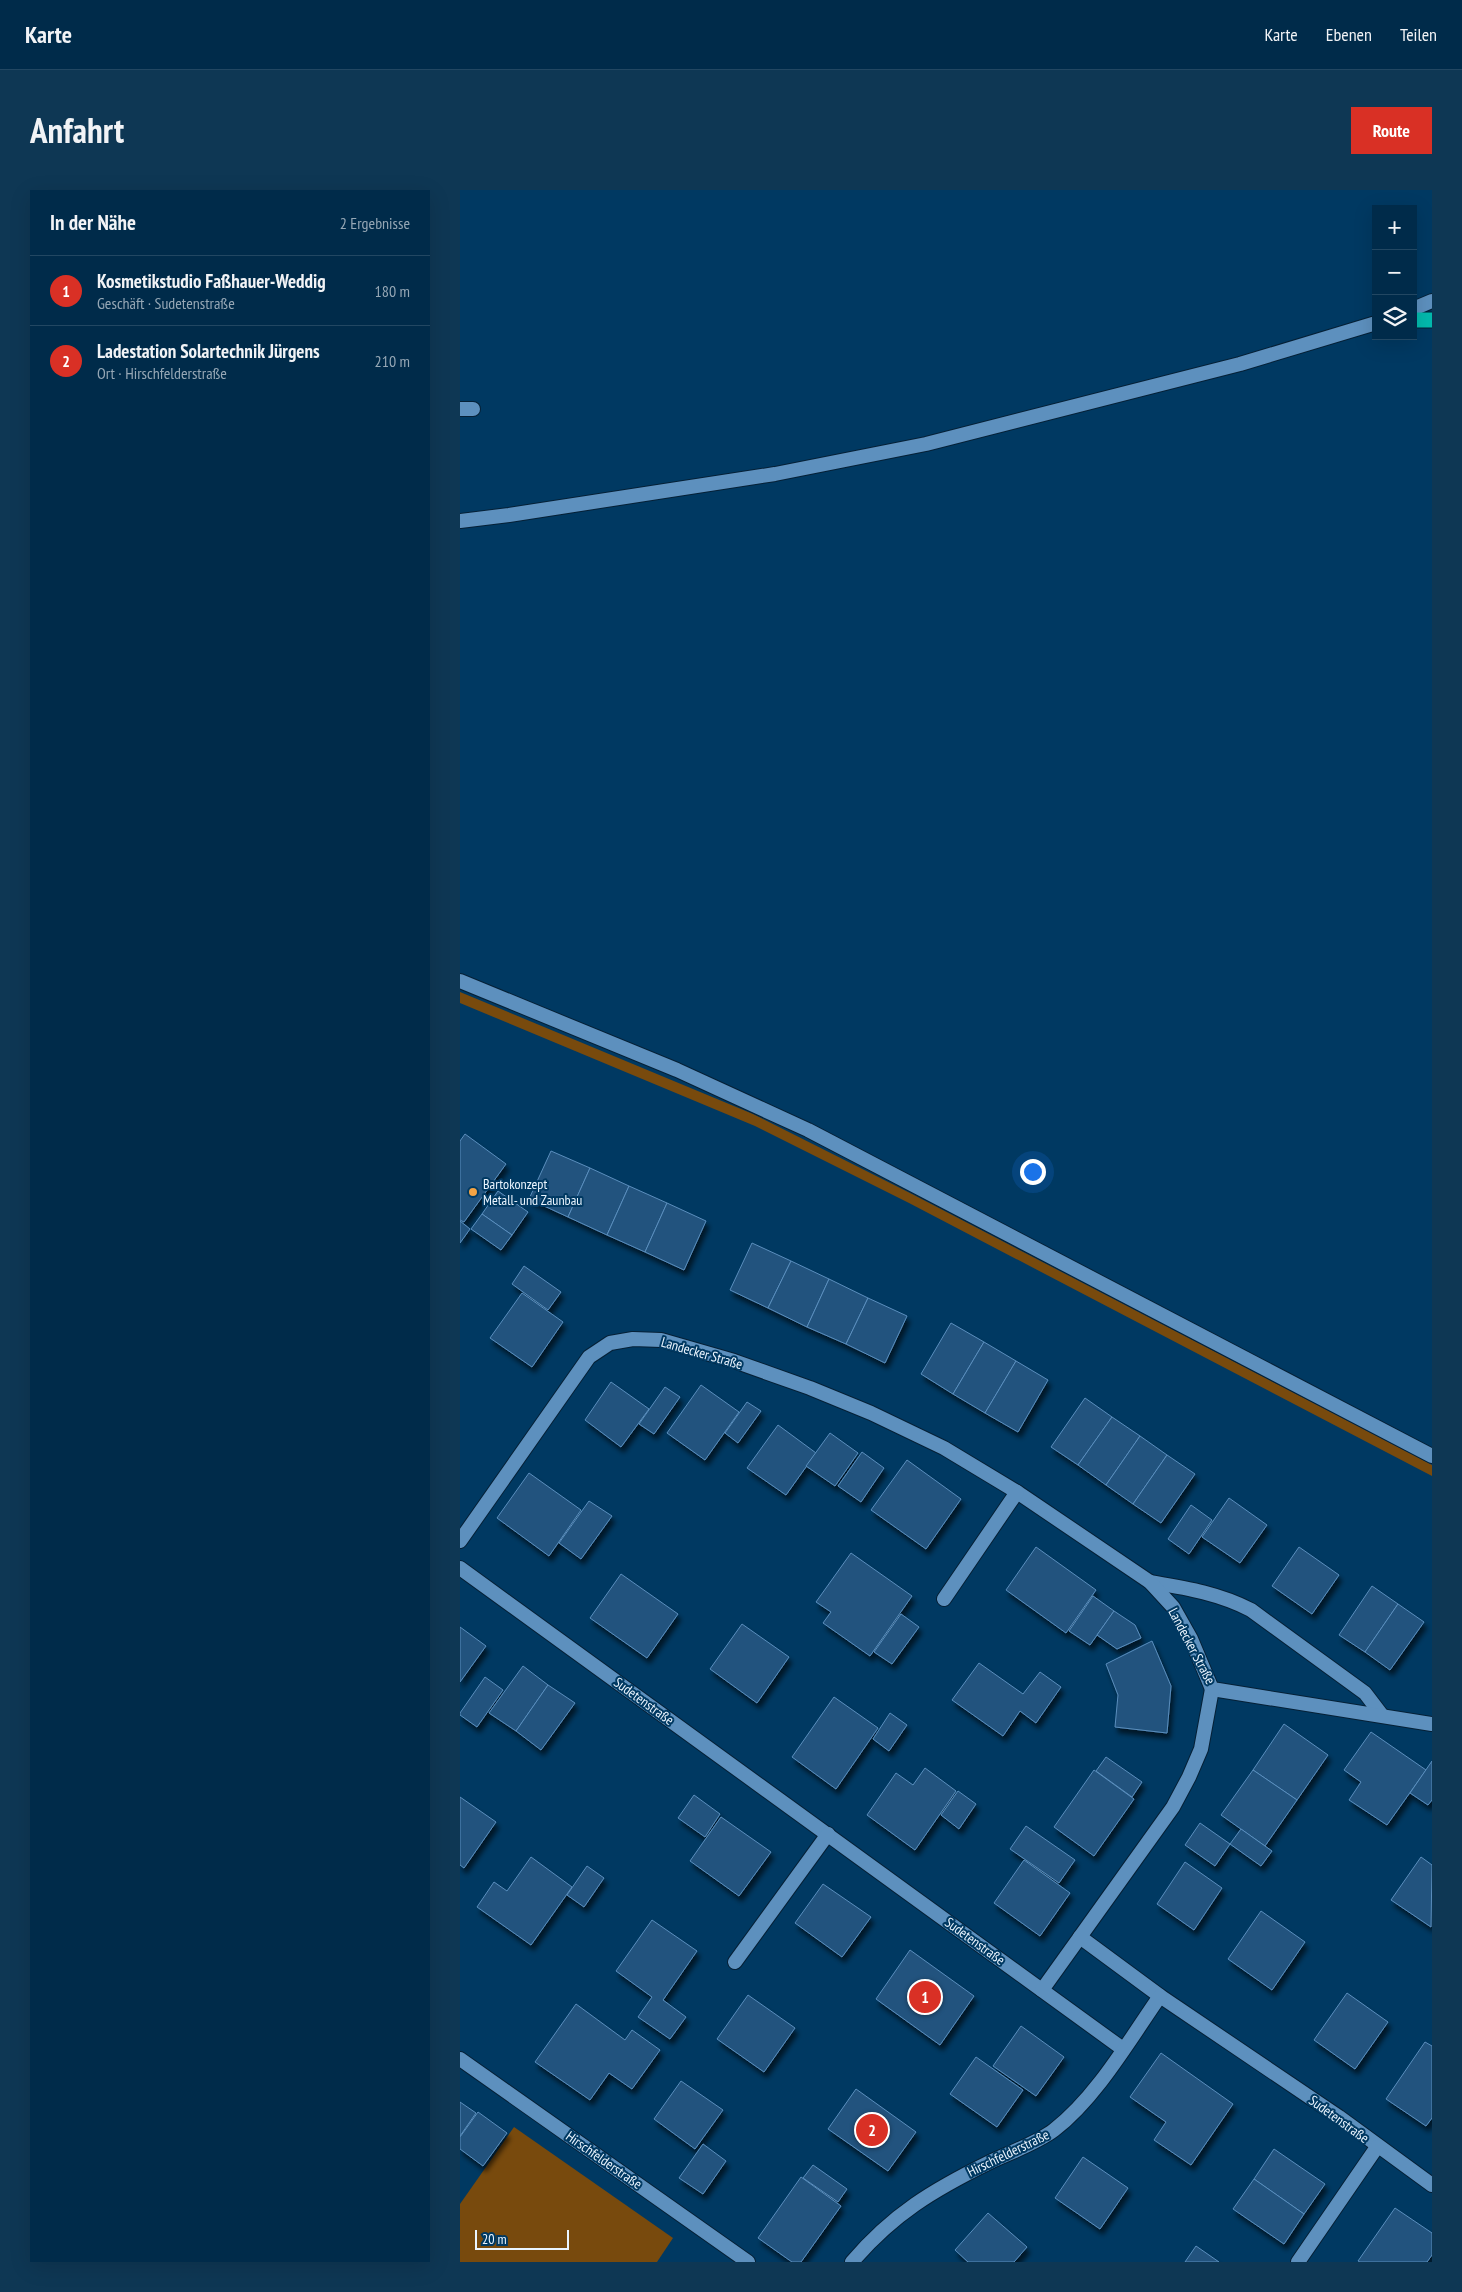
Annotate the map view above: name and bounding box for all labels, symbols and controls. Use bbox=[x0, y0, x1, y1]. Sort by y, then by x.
text: Karte bbox=[25, 19, 72, 50]
text: Karte bbox=[1264, 23, 1298, 46]
text: Ebenen bbox=[1326, 23, 1372, 46]
text: Teilen bbox=[1400, 23, 1437, 46]
text: Anfahrt bbox=[30, 107, 124, 153]
button: Route bbox=[1351, 107, 1432, 154]
map controls bbox=[1372, 205, 1417, 340]
button: + bbox=[1372, 205, 1417, 250]
text: In der Nähe bbox=[50, 209, 136, 236]
text: 2 Ergebnisse bbox=[340, 213, 410, 233]
button: − bbox=[1372, 250, 1417, 295]
text: Kosmetikstudio Faßhauer-Weddig bbox=[97, 269, 326, 293]
text: 1 bbox=[62, 281, 70, 301]
text: 180 m bbox=[375, 281, 410, 301]
text: Geschäft · Sudetenstraße bbox=[97, 293, 235, 313]
button: layers bbox=[1372, 295, 1417, 340]
text: Ladestation Solartechnik Jürgens bbox=[97, 339, 320, 363]
text: 2 bbox=[62, 351, 70, 371]
text: 210 m bbox=[375, 351, 410, 371]
text: Ort · Hirschfelderstraße bbox=[97, 363, 227, 383]
your location bbox=[1020, 1159, 1046, 1185]
place label: Bartokonzept Metall- und Zaunbau bbox=[483, 1175, 582, 1209]
marker: Bartokonzept Metall- und Zaunbau bbox=[467, 1186, 479, 1198]
street label: Landecker Straße bbox=[659, 1333, 745, 1373]
street label: Landecker Straße bbox=[1164, 1605, 1220, 1687]
street label: Sudetenstraße bbox=[610, 1673, 678, 1729]
street label: Sudetenstraße bbox=[941, 1913, 1009, 1969]
pin: 1 bbox=[909, 1978, 941, 2016]
street label: Sudetenstraße bbox=[1305, 2091, 1373, 2147]
pin: 2 bbox=[856, 2111, 888, 2149]
street label: Hirschfelderstraße bbox=[964, 2125, 1052, 2181]
street label: Hirschfelderstraße bbox=[562, 2127, 646, 2193]
scale bar bbox=[475, 2227, 569, 2250]
text: 20 m bbox=[482, 2230, 507, 2248]

